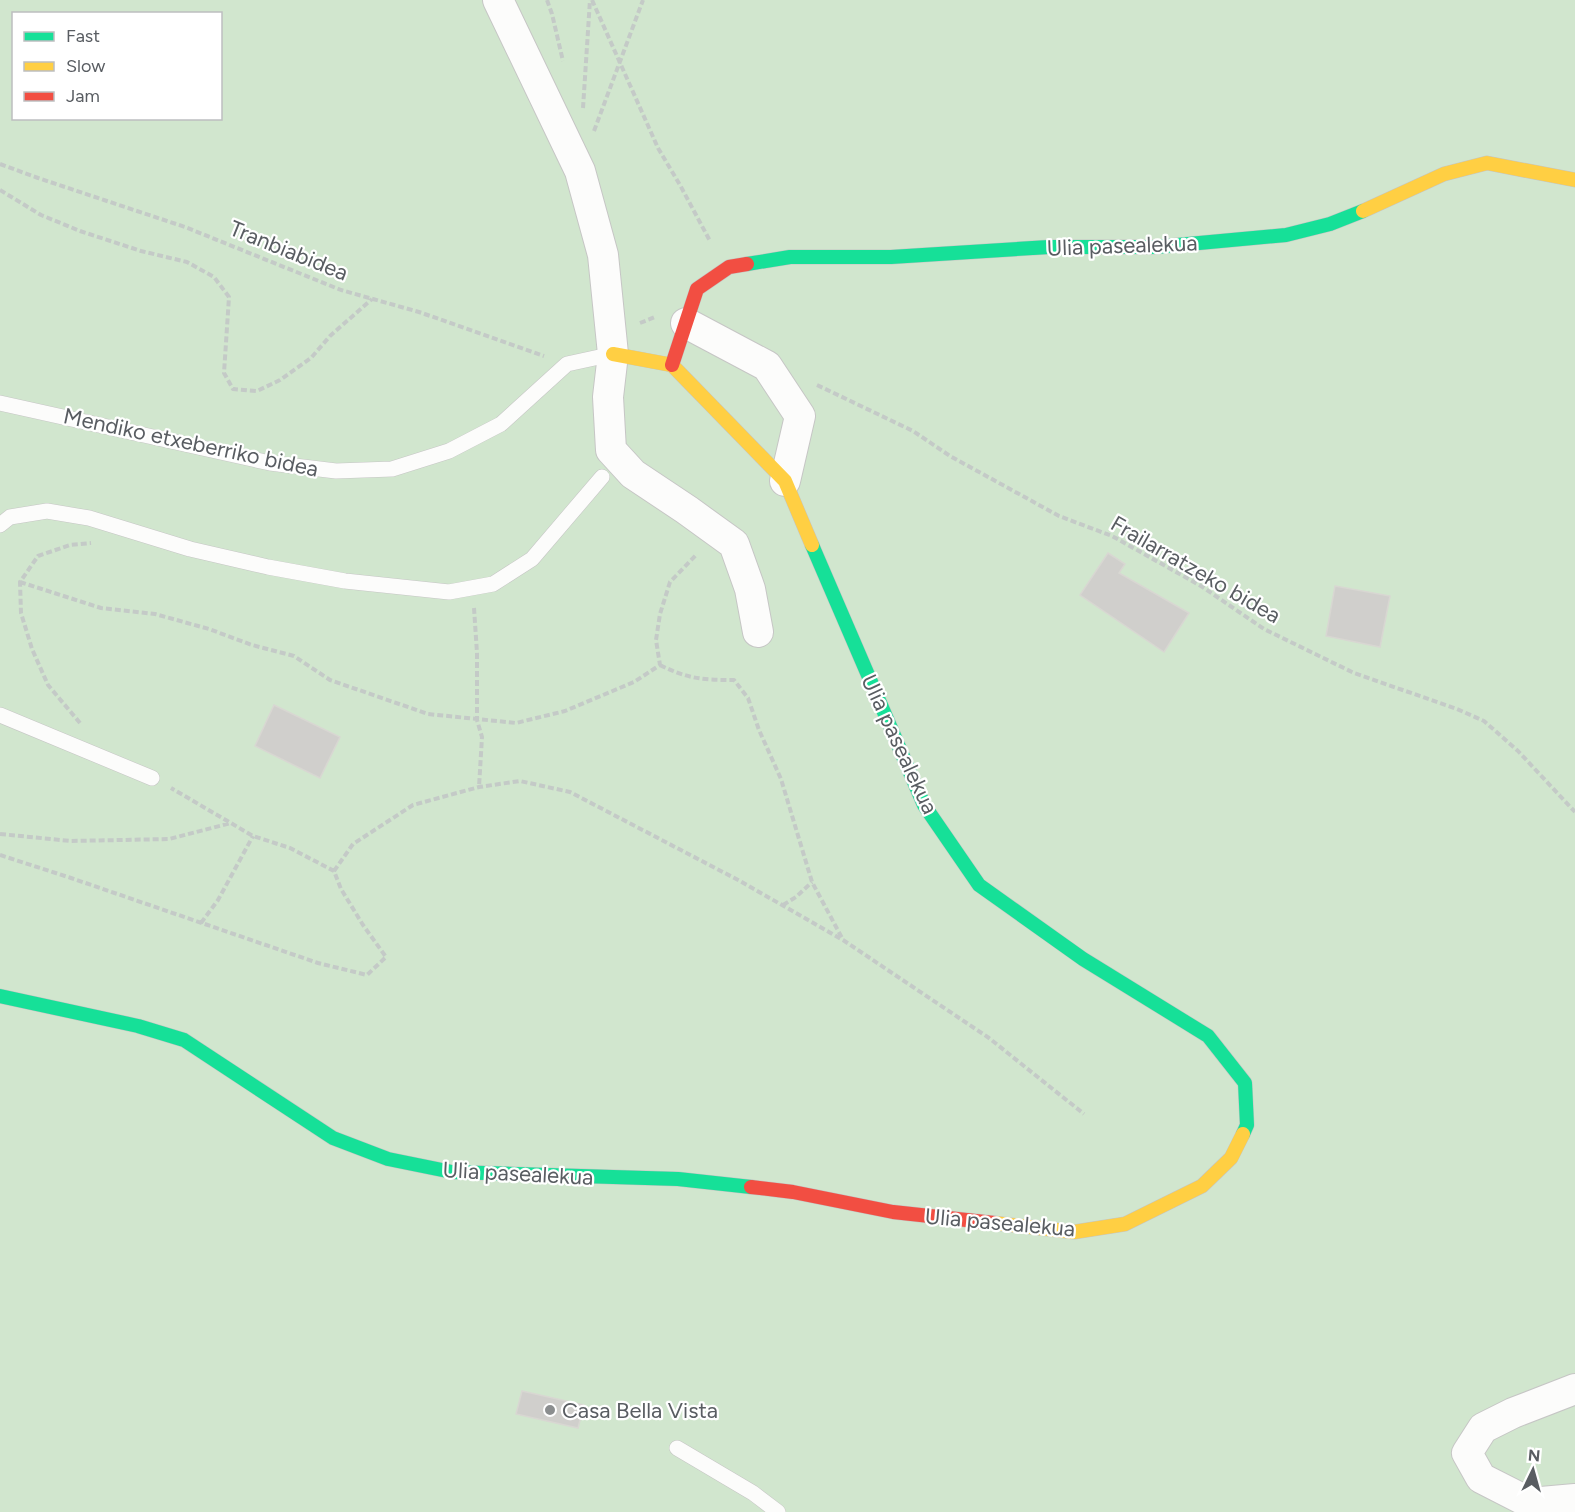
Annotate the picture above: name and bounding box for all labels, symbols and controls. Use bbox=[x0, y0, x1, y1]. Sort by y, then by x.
legend bbox=[12, 12, 222, 120]
text: Fast bbox=[66, 25, 100, 47]
text: Slow bbox=[66, 55, 105, 77]
text: Jam bbox=[66, 85, 100, 107]
street label: Tranbiabidea bbox=[226, 214, 352, 286]
street label: Ulia pasealekua bbox=[1046, 229, 1198, 262]
street label: Mendiko etxeberriko bidea bbox=[61, 402, 321, 483]
street label: Frailarratzeko bidea bbox=[1106, 510, 1285, 629]
street label: Ulia pasealekua bbox=[855, 670, 944, 818]
street label: Ulia pasealekua bbox=[442, 1156, 594, 1191]
street label: Ulia pasealekua bbox=[924, 1202, 1076, 1243]
place label: Casa Bella Vista bbox=[562, 1397, 718, 1424]
marker: Casa Bella Vista bbox=[543, 1403, 557, 1417]
north arrow bbox=[1503, 1440, 1563, 1500]
text: N bbox=[1527, 1446, 1541, 1466]

